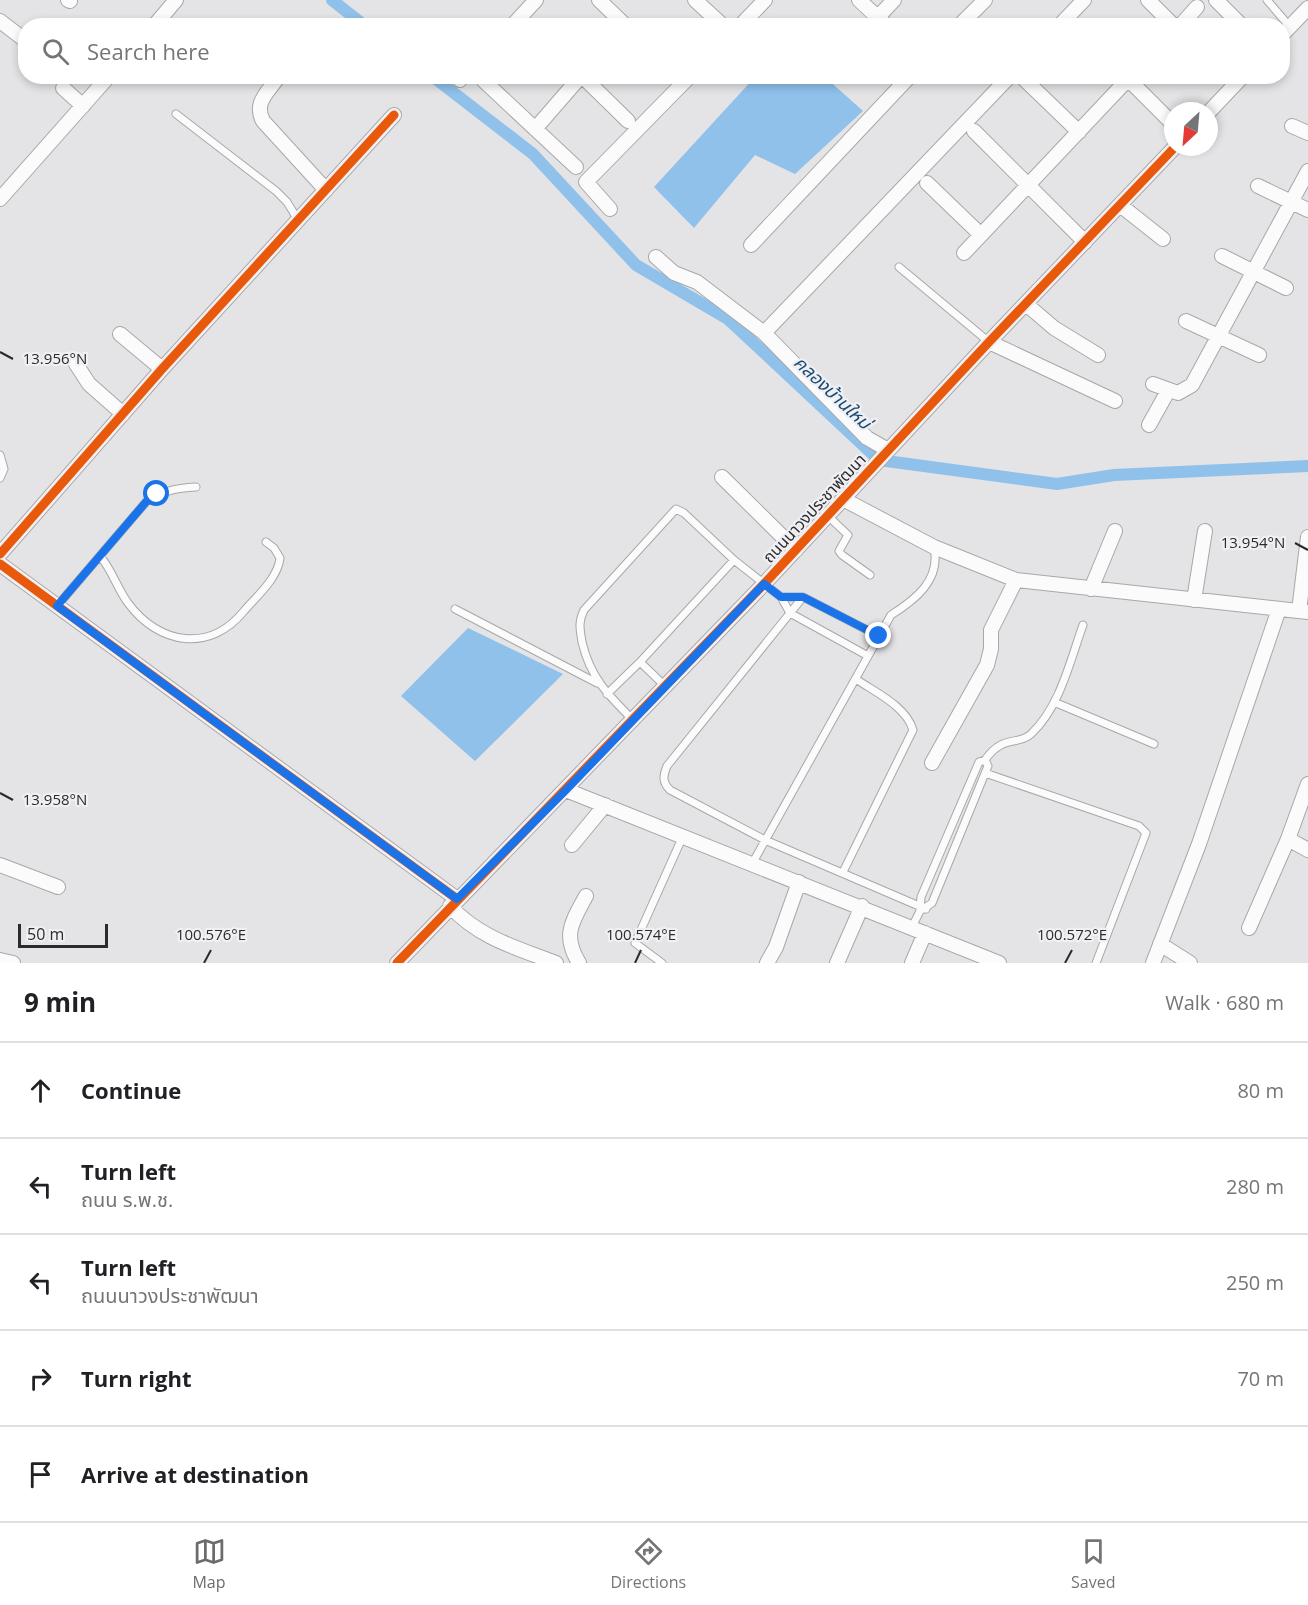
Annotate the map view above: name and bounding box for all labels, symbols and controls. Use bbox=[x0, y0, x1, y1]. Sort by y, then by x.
search box bbox=[18, 18, 1290, 84]
icon: search bbox=[39, 35, 72, 68]
text: Search here bbox=[87, 36, 210, 66]
north arrow bbox=[1164, 102, 1218, 156]
text: 13.956°N bbox=[23, 348, 87, 368]
water label: คลองบ้านใหม่ bbox=[789, 350, 879, 436]
street label: ถนนนาวงประชาพัฒนา bbox=[758, 449, 870, 567]
route start bbox=[143, 480, 169, 506]
text: 13.954°N bbox=[1221, 532, 1285, 552]
route end bbox=[865, 622, 891, 648]
text: 13.958°N bbox=[23, 789, 87, 809]
scale bar bbox=[18, 921, 108, 948]
text: 50 m bbox=[27, 923, 64, 945]
text: 100.576°E bbox=[176, 924, 246, 944]
text: 100.574°E bbox=[606, 924, 676, 944]
text: 100.572°E bbox=[1037, 924, 1107, 944]
text: 9 min bbox=[24, 984, 96, 1020]
text: Walk · 680 m bbox=[1165, 989, 1284, 1016]
icon: ahead bbox=[24, 1074, 57, 1107]
text: Continue bbox=[81, 1075, 181, 1105]
text: 80 m bbox=[1237, 1077, 1284, 1104]
text: Turn left bbox=[81, 1156, 176, 1186]
icon: left bbox=[24, 1170, 57, 1203]
text: 280 m bbox=[1226, 1173, 1284, 1200]
text: ถนน ร.พ.ช. bbox=[81, 1186, 173, 1213]
text: Turn left bbox=[81, 1252, 176, 1282]
icon: left bbox=[24, 1266, 57, 1299]
text: 250 m bbox=[1226, 1269, 1284, 1296]
text: ถนนนาวงประชาพัฒนา bbox=[81, 1282, 259, 1309]
icon: right bbox=[24, 1362, 57, 1395]
text: Turn right bbox=[81, 1363, 192, 1393]
text: 70 m bbox=[1237, 1365, 1284, 1392]
icon: arrive bbox=[24, 1458, 57, 1491]
text: Arrive at destination bbox=[81, 1459, 309, 1489]
tab: Map bbox=[192, 1535, 226, 1593]
tab: Directions bbox=[610, 1535, 686, 1593]
tab: Saved bbox=[1071, 1535, 1116, 1593]

